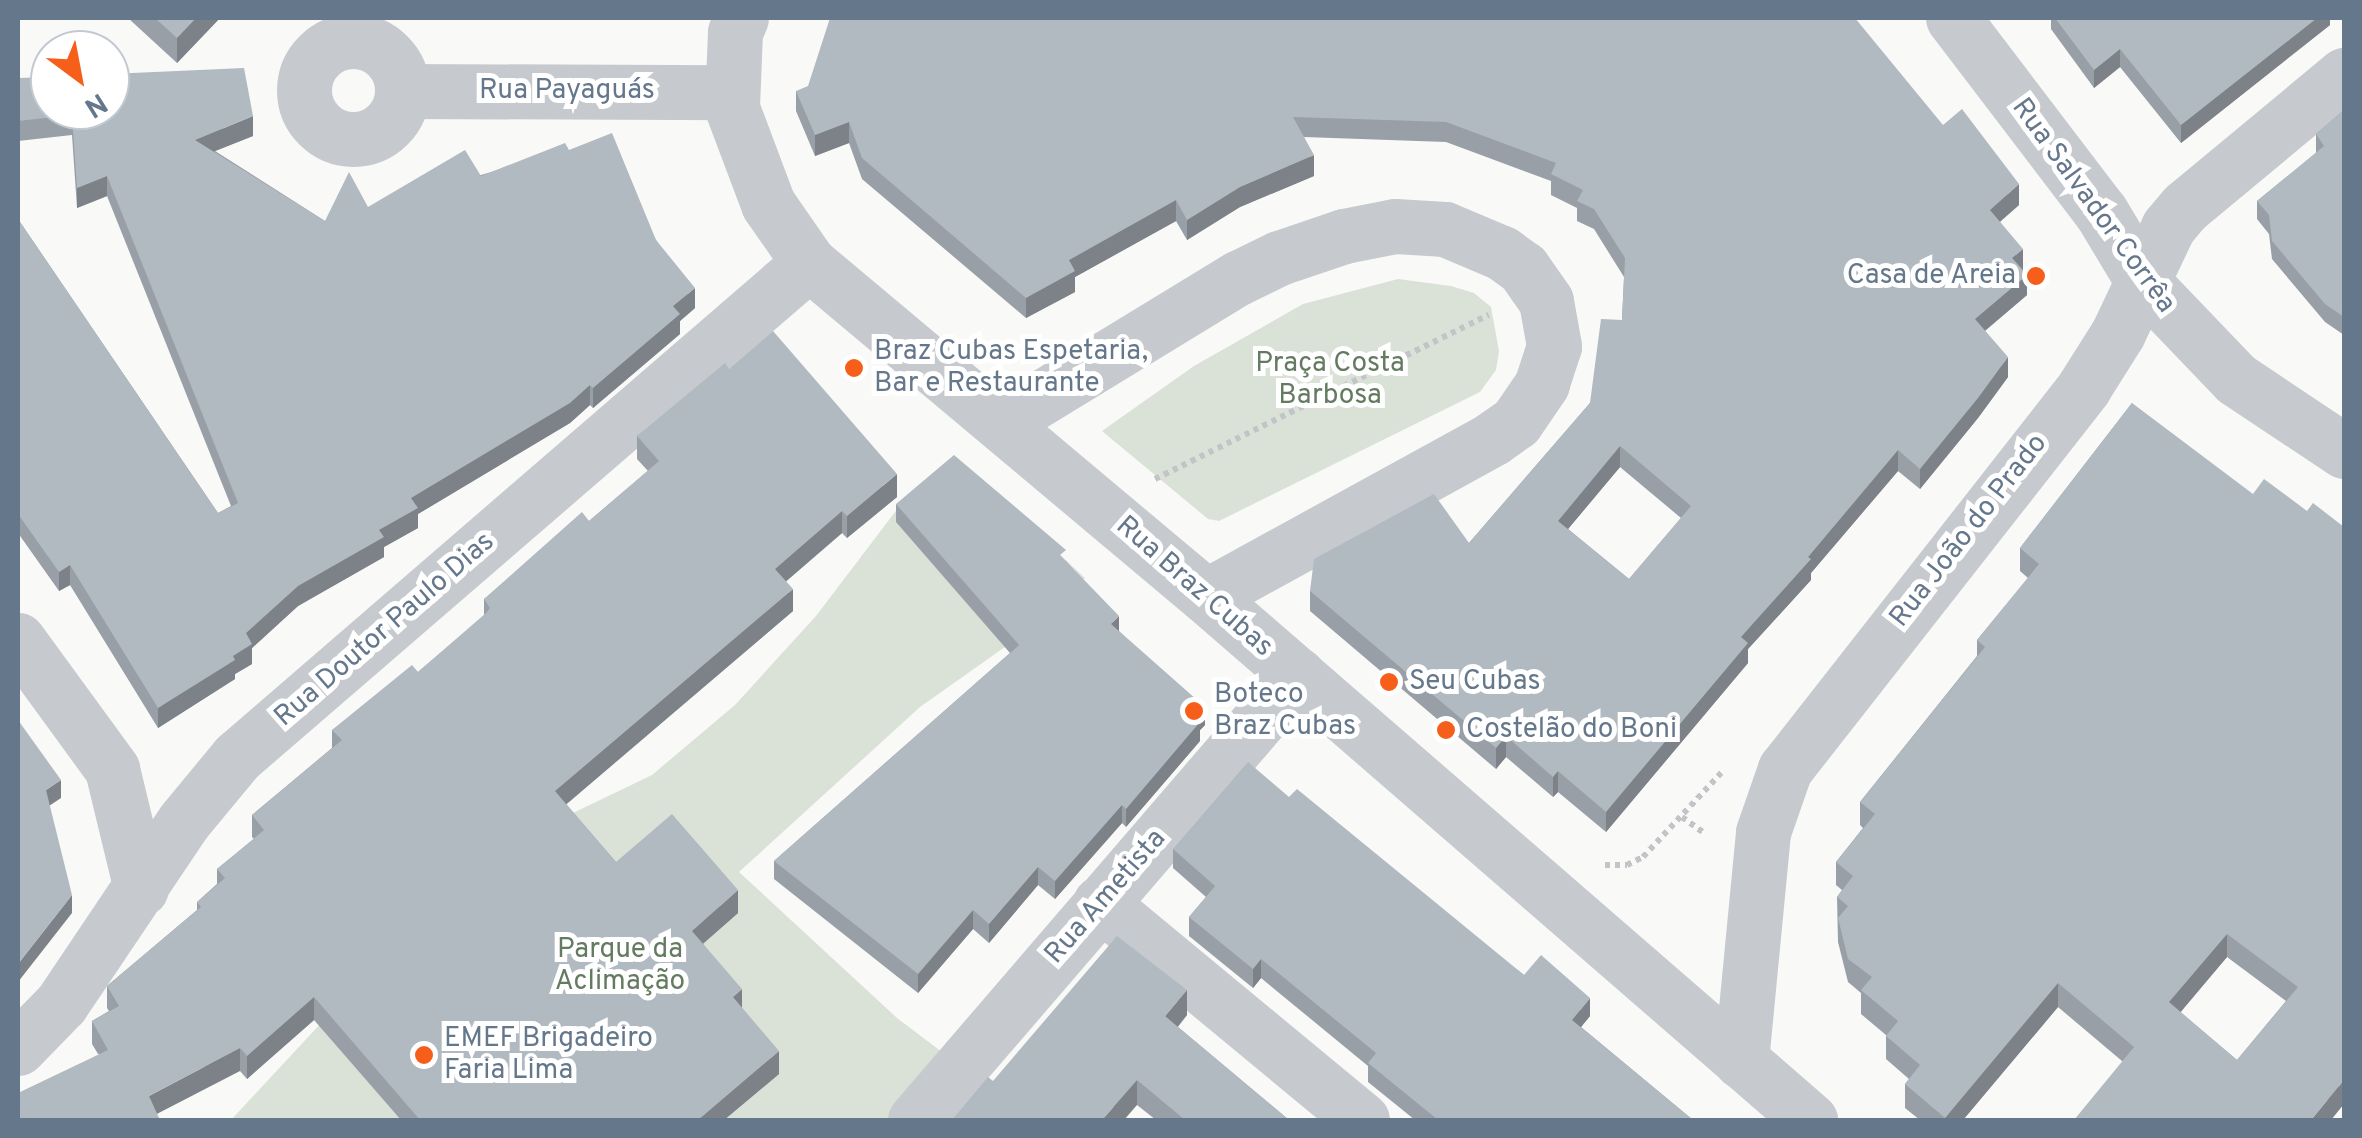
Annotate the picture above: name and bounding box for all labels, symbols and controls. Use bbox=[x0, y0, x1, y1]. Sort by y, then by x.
north arrow bbox=[30, 30, 130, 130]
street label: Rua Payaguás bbox=[479, 74, 655, 108]
text: N bbox=[77, 83, 113, 124]
street label: Rua Salvador Corrêa bbox=[2004, 92, 2182, 320]
place label: Casa de Areia bbox=[1846, 259, 2016, 293]
marker: Casa de Areia bbox=[2025, 265, 2047, 287]
place label: Braz Cubas Espetaria, Bar e Restaurante bbox=[874, 335, 1148, 401]
park label: Praça Costa Barbosa bbox=[1255, 347, 1405, 413]
marker: Braz Cubas Espetaria, Bar e Restaurante bbox=[843, 357, 865, 379]
street label: Rua João do Prado bbox=[1883, 428, 2055, 634]
street label: Rua Braz Cubas bbox=[1108, 510, 1280, 664]
street label: Rua Doutor Paulo Dias bbox=[268, 525, 502, 735]
place label: Seu Cubas bbox=[1409, 665, 1541, 699]
marker: Seu Cubas bbox=[1378, 671, 1400, 693]
place label: Boteco Braz Cubas bbox=[1214, 678, 1356, 744]
marker: Boteco Braz Cubas bbox=[1183, 700, 1205, 722]
place label: Costelão do Boni bbox=[1466, 713, 1677, 747]
marker: Costelão do Boni bbox=[1435, 719, 1457, 741]
street label: Rua Ametista bbox=[1038, 822, 1174, 972]
park label: Parque da Aclimação bbox=[555, 933, 685, 999]
place label: EMEF Brigadeiro Faria Lima bbox=[444, 1022, 653, 1088]
marker: EMEF Brigadeiro Faria Lima bbox=[413, 1044, 435, 1066]

